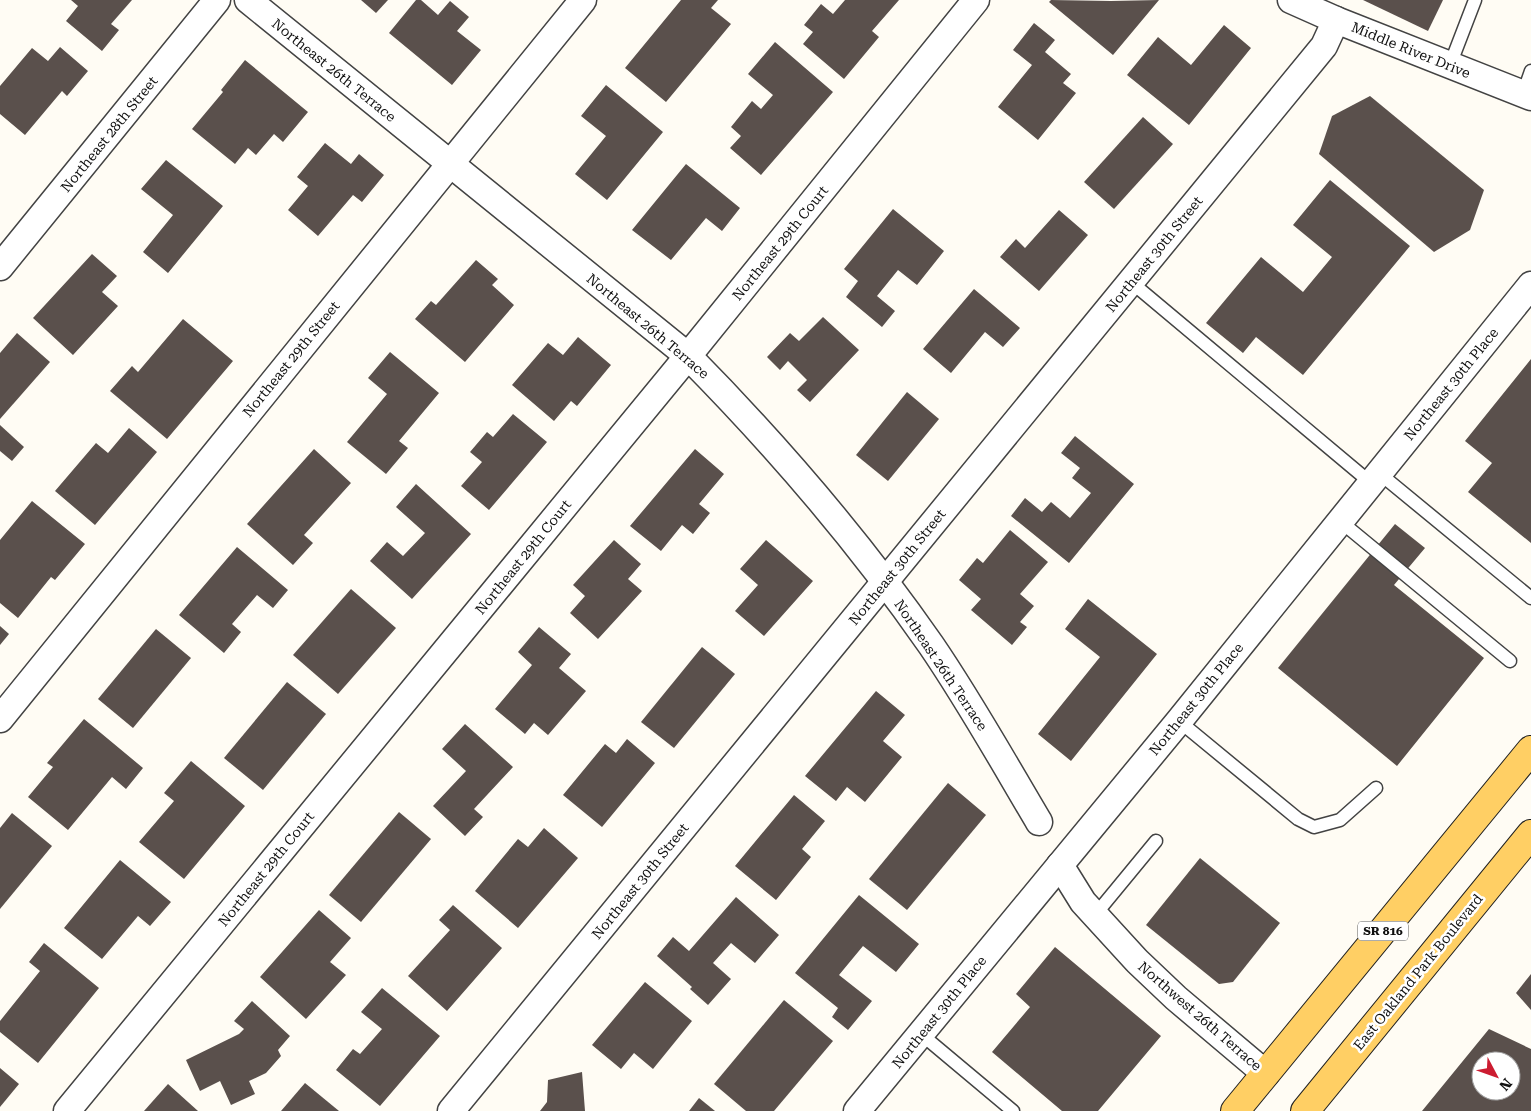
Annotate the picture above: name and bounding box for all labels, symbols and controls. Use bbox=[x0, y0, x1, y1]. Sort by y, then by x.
street label: Northeast 26th Terrace bbox=[269, 15, 399, 125]
street label: Middle River Drive bbox=[1349, 19, 1473, 81]
street label: Northeast 28th Street bbox=[57, 73, 161, 195]
street label: Northeast 29th Court bbox=[729, 183, 831, 303]
street label: Northeast 30th Street bbox=[1102, 193, 1206, 315]
street label: Northeast 26th Terrace bbox=[584, 270, 713, 382]
street label: Northeast 29th Street bbox=[239, 298, 343, 420]
street label: Northeast 30th Place bbox=[1401, 324, 1502, 444]
street label: Northeast 29th Court bbox=[472, 497, 574, 617]
street label: Northeast 30th Street bbox=[845, 506, 949, 628]
street label: Northeast 26th Terrace bbox=[891, 596, 991, 734]
street label: Northeast 30th Place bbox=[1146, 639, 1247, 759]
street label: Northeast 29th Court bbox=[215, 809, 317, 929]
street label: Northeast 30th Street bbox=[588, 820, 692, 942]
street label: East Oakland Park Boulevard bbox=[1350, 891, 1486, 1053]
road number: SR 816 bbox=[1358, 921, 1408, 940]
street label: Northeast 30th Place bbox=[889, 952, 990, 1072]
street label: Northwest 26th Terrace bbox=[1135, 958, 1265, 1074]
north arrow bbox=[1471, 1051, 1521, 1101]
text: N bbox=[1496, 1075, 1515, 1094]

